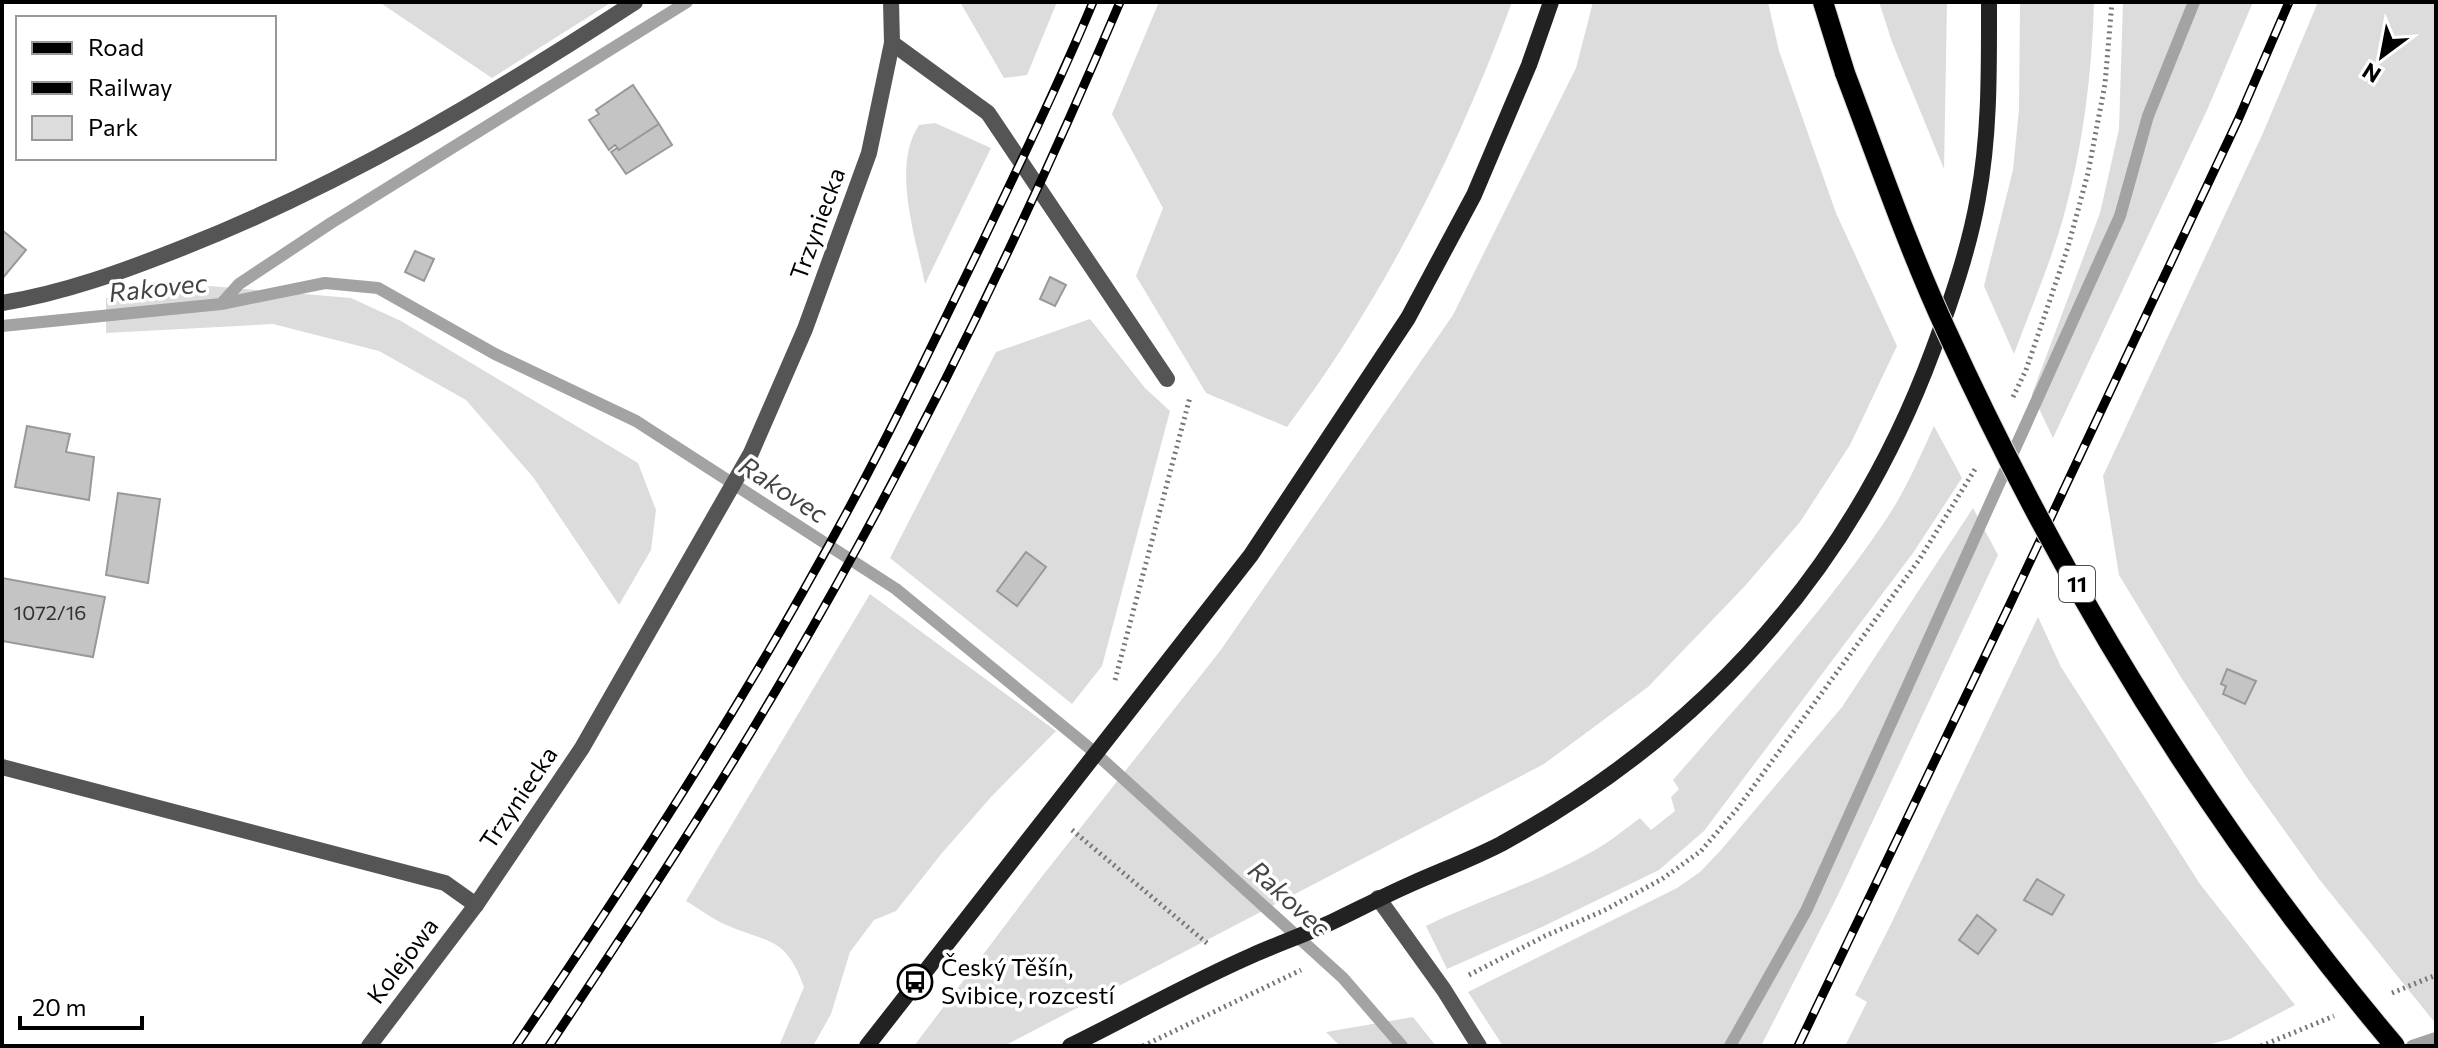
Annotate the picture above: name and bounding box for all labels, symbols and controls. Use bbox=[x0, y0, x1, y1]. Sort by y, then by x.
legend bbox=[16, 16, 276, 160]
north arrow bbox=[2342, 16, 2422, 96]
text: Road bbox=[88, 32, 144, 61]
text: N bbox=[2357, 58, 2385, 89]
text: Railway bbox=[88, 72, 173, 101]
text: Park bbox=[88, 112, 138, 141]
street label: Trzyniecka bbox=[783, 163, 850, 284]
water label: Rakovec bbox=[107, 266, 209, 307]
water label: Rakovec bbox=[734, 449, 834, 529]
road number: 11 bbox=[2059, 566, 2095, 602]
house number: 1072/16 bbox=[14, 600, 86, 624]
street label: Trzyniecka bbox=[473, 740, 563, 854]
water label: Rakovec bbox=[1243, 853, 1337, 943]
street label: Kolejowa bbox=[360, 911, 443, 1009]
place label: Český Těšín, Svibice, rozcestí bbox=[941, 952, 1115, 1009]
bus stop icon: Český Těšín, Svibice, rozcestí bbox=[896, 963, 934, 1001]
scale bar bbox=[20, 980, 142, 1030]
text: 20 m bbox=[32, 992, 86, 1021]

